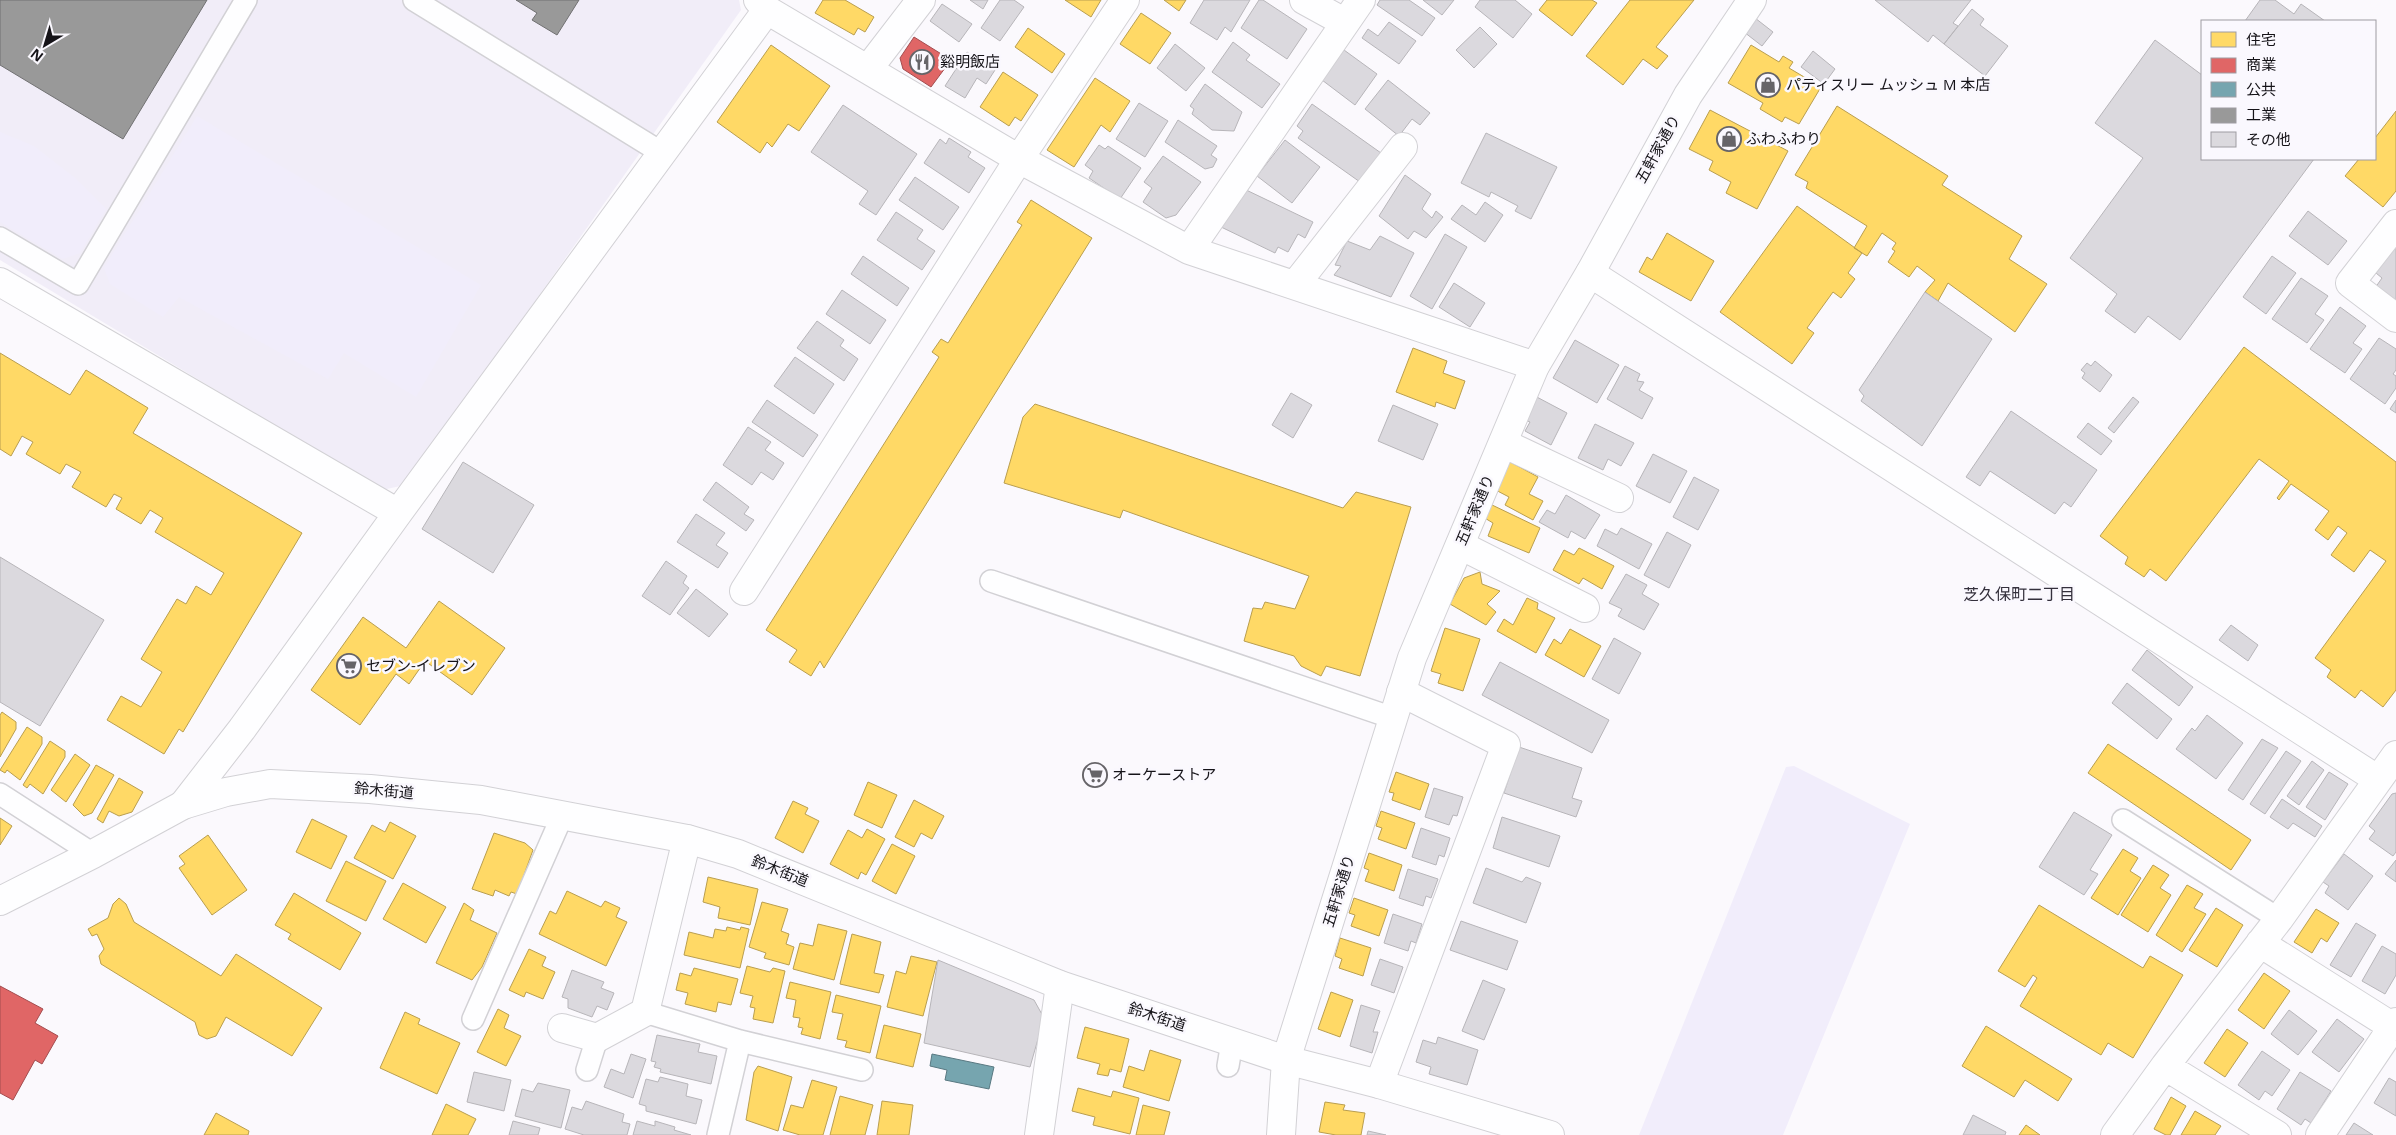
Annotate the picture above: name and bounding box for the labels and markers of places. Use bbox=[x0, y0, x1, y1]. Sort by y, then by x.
restaurant icon: 谿明飯店 bbox=[909, 49, 935, 75]
place label: 谿明飯店 bbox=[940, 51, 1000, 71]
shop icon: パティスリー ムッシュ M 本店 bbox=[1755, 72, 1781, 98]
place label: パティスリー ムッシュ M 本店 bbox=[1786, 74, 1990, 94]
shop icon: ふわふわり bbox=[1716, 126, 1742, 152]
place label: ふわふわり bbox=[1746, 128, 1821, 148]
supermarket icon: セブン-イレブン bbox=[336, 653, 362, 679]
place label: セブン-イレブン bbox=[366, 655, 476, 675]
supermarket icon: オーケーストア bbox=[1082, 762, 1108, 788]
place label: オーケーストア bbox=[1112, 764, 1216, 784]

